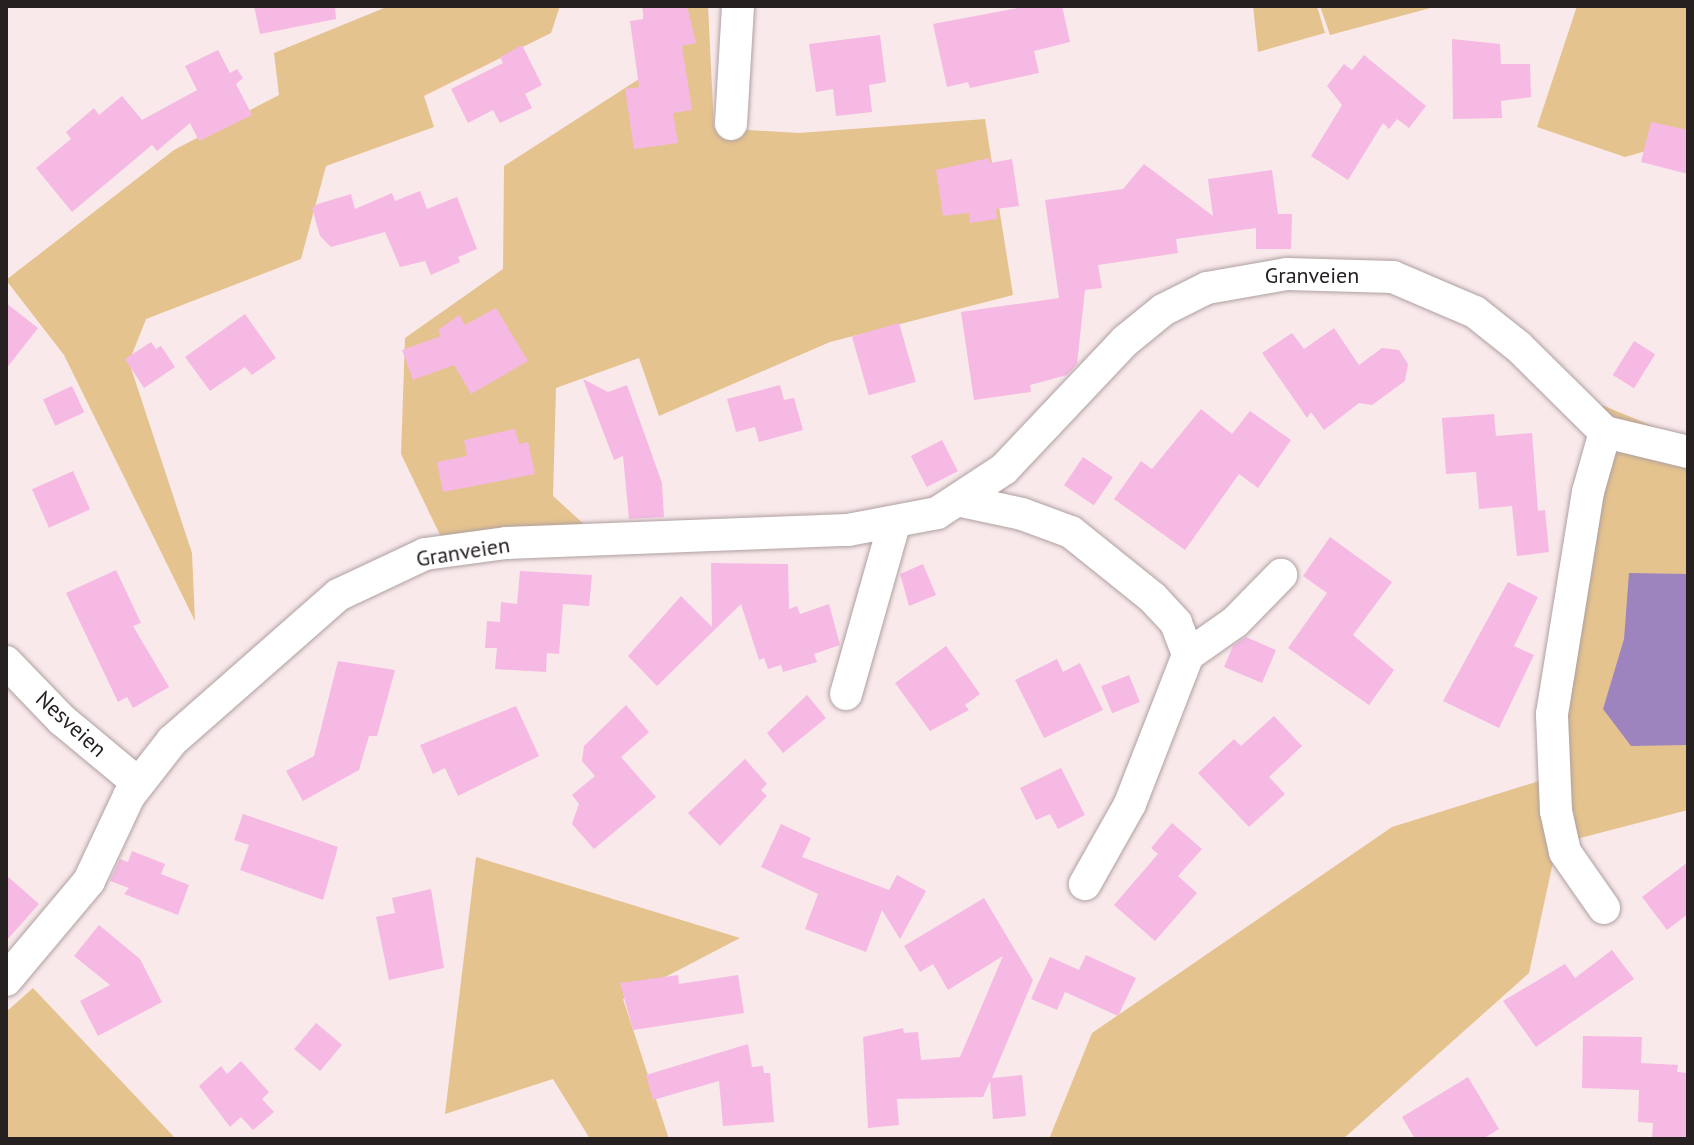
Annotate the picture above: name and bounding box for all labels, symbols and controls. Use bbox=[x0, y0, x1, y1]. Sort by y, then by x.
street label: Granveien bbox=[1265, 263, 1359, 289]
street label: Granveien bbox=[414, 532, 512, 572]
street label: Nesveien bbox=[30, 685, 112, 763]

